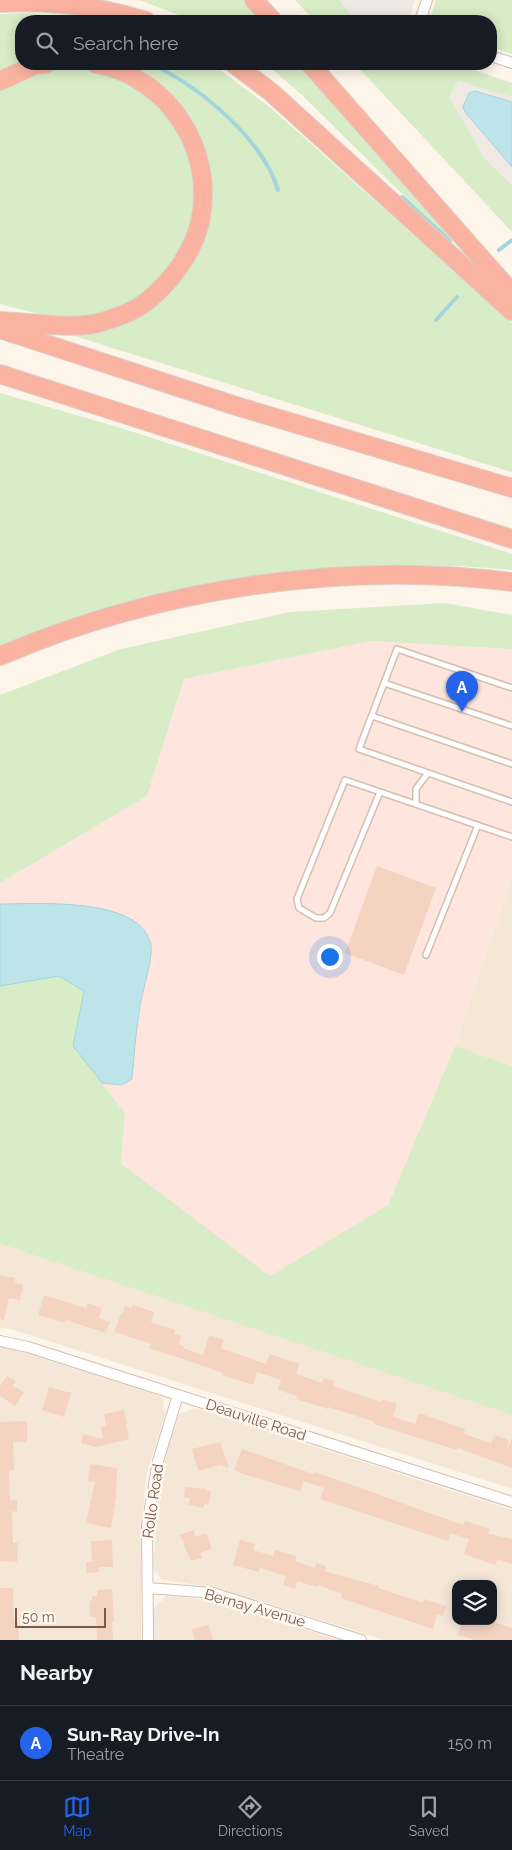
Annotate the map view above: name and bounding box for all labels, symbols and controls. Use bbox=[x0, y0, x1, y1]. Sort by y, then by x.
search box bbox=[15, 15, 497, 70]
icon: search bbox=[33, 29, 61, 57]
text: Search here bbox=[73, 32, 179, 54]
pin: A bbox=[446, 671, 478, 712]
your location bbox=[317, 944, 343, 970]
street label: Deauville Road bbox=[203, 1395, 309, 1445]
street label: Rollo Road bbox=[139, 1462, 167, 1540]
map controls bbox=[452, 1580, 497, 1625]
button: layers bbox=[452, 1580, 497, 1625]
street label: Bernay Avenue bbox=[202, 1585, 308, 1631]
scale bar bbox=[15, 1605, 106, 1628]
text: 50 m bbox=[22, 1609, 55, 1625]
text: Nearby bbox=[20, 1660, 93, 1685]
text: Sun-Ray Drive-In bbox=[67, 1723, 219, 1745]
text: A bbox=[31, 1734, 41, 1753]
text: 150 m bbox=[448, 1734, 492, 1753]
text: Theatre bbox=[67, 1745, 124, 1764]
tab: Map bbox=[63, 1793, 92, 1839]
tab: Directions bbox=[218, 1793, 283, 1839]
tab: Saved bbox=[409, 1793, 449, 1839]

